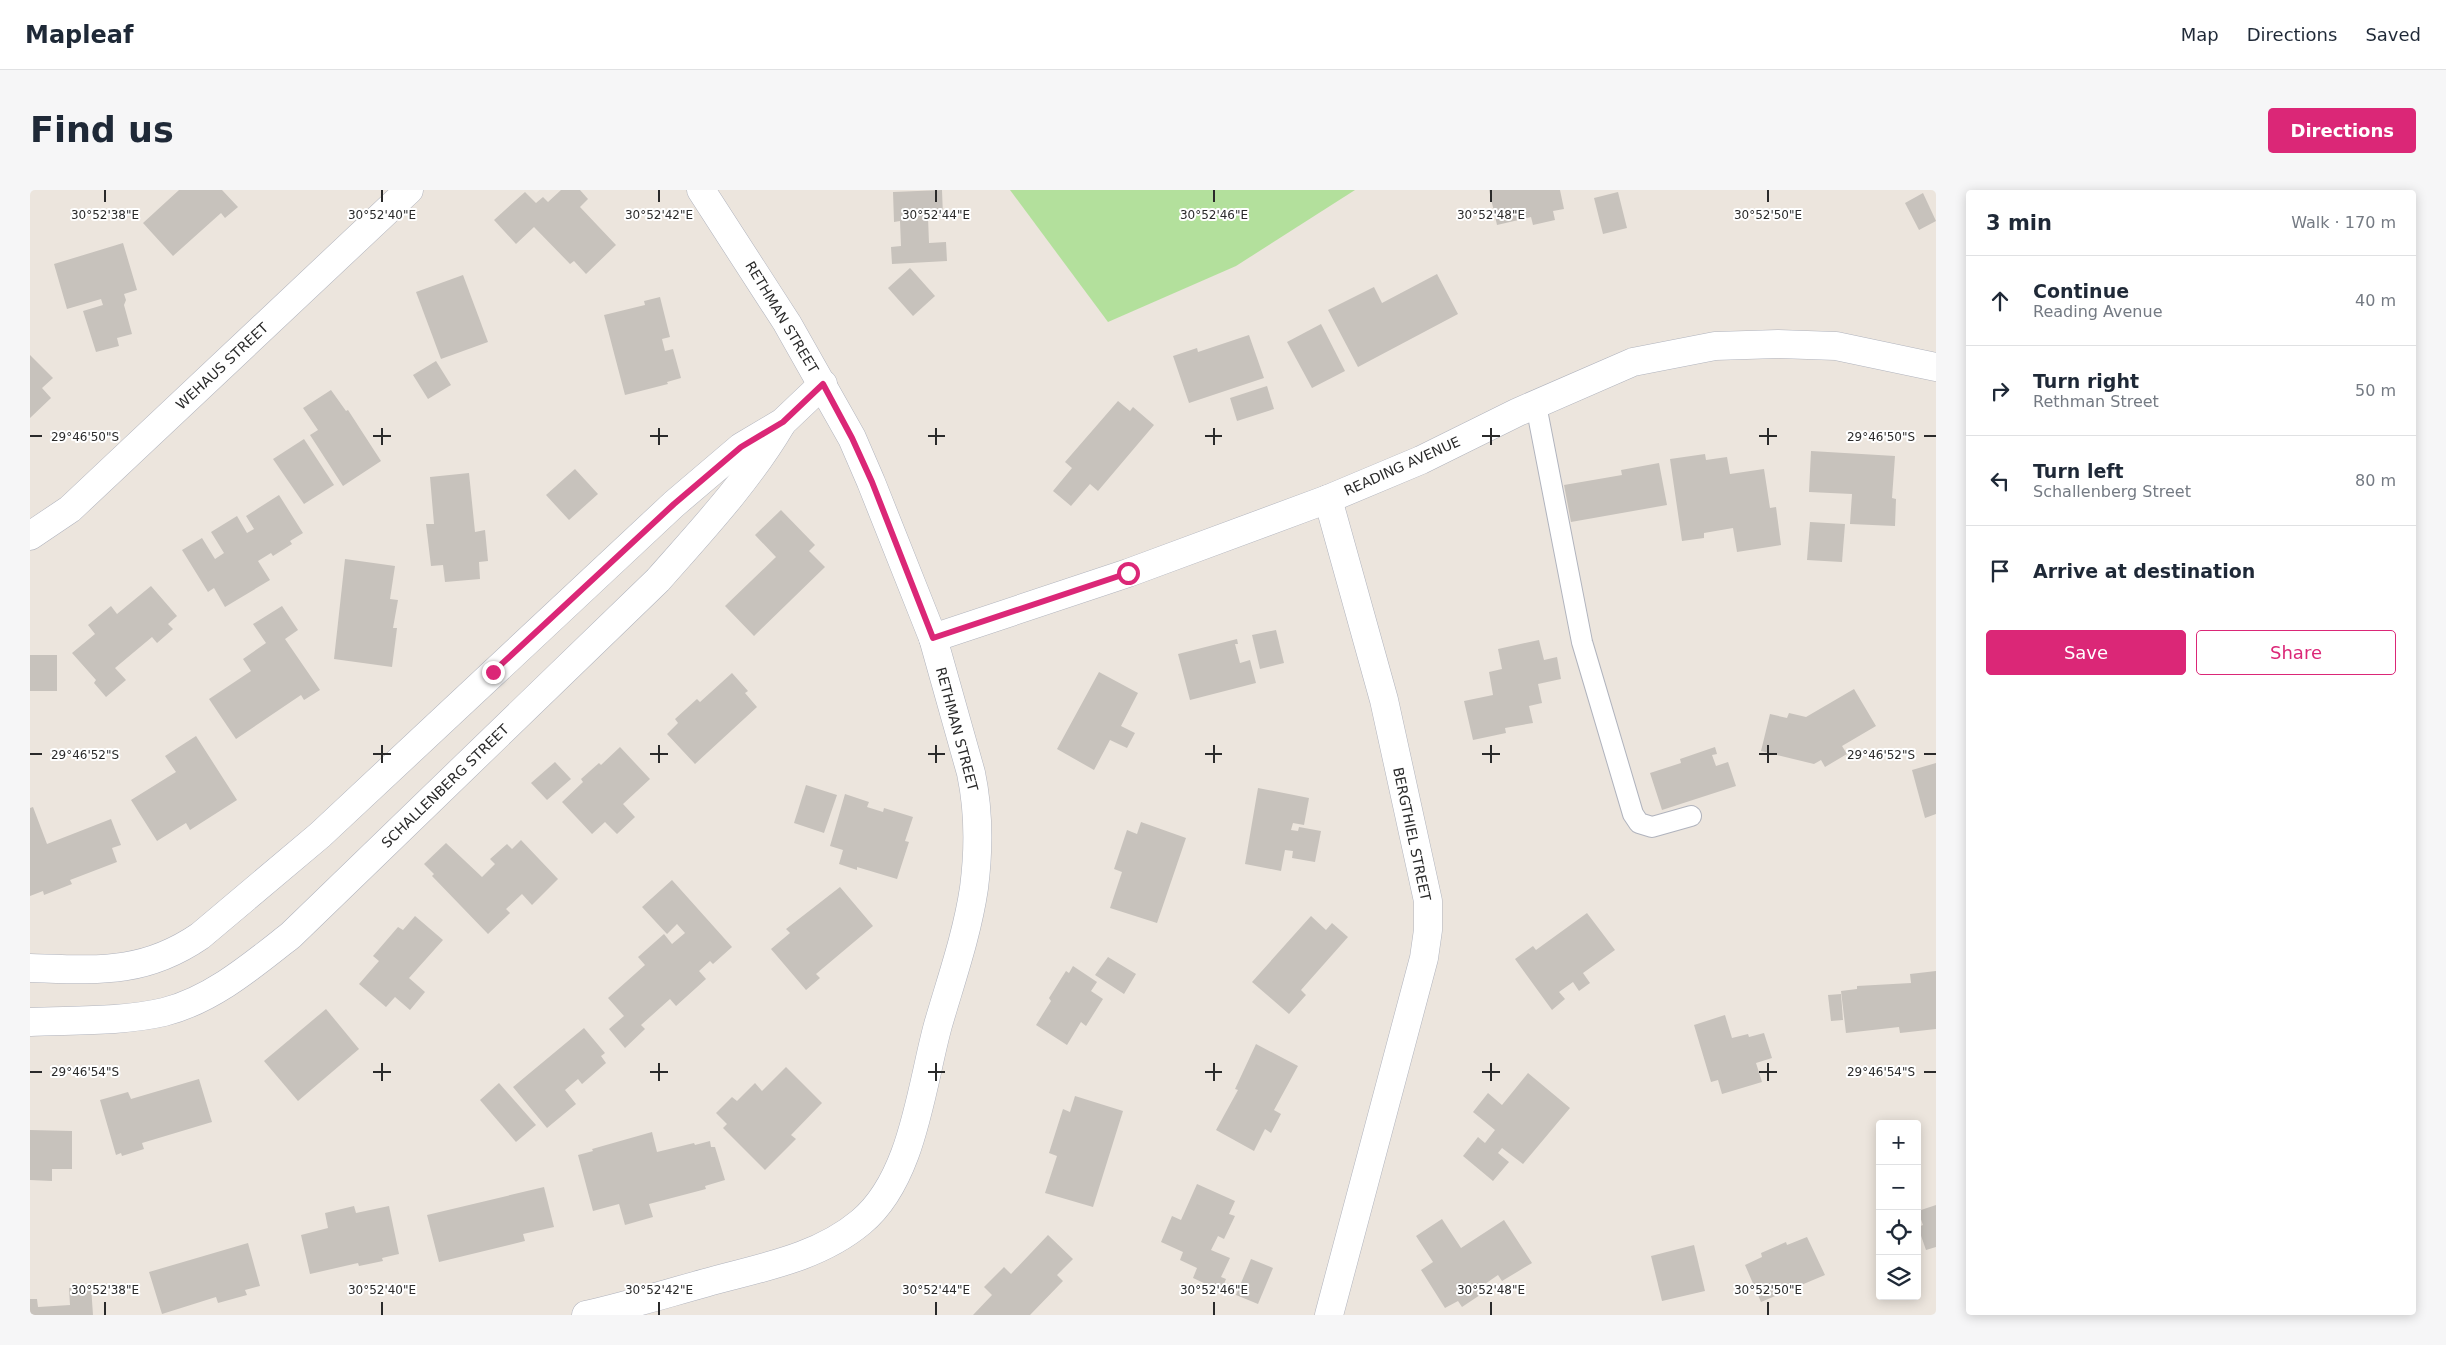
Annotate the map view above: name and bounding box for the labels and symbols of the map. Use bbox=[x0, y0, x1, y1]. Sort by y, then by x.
text: 30°52'38"E bbox=[71, 208, 139, 222]
text: 30°52'40"E bbox=[348, 208, 416, 222]
text: 30°52'42"E bbox=[625, 208, 693, 222]
text: 30°52'44"E bbox=[902, 208, 970, 222]
text: 30°52'46"E bbox=[1180, 208, 1248, 222]
text: 30°52'48"E bbox=[1457, 208, 1525, 222]
text: 30°52'50"E bbox=[1734, 208, 1802, 222]
street label: RETHMAN STREET bbox=[742, 258, 822, 376]
street label: WEHAUS STREET bbox=[173, 319, 272, 413]
text: 29°46'50"S bbox=[51, 430, 119, 444]
text: 29°46'50"S bbox=[1847, 430, 1915, 444]
street label: READING AVENUE bbox=[1341, 433, 1463, 499]
route start bbox=[1117, 562, 1140, 585]
route end bbox=[482, 661, 505, 684]
street label: RETHMAN STREET bbox=[933, 665, 981, 793]
street label: SCHALLENBERG STREET bbox=[378, 721, 512, 851]
text: 29°46'52"S bbox=[51, 748, 119, 762]
text: 29°46'52"S bbox=[1847, 748, 1915, 762]
street label: BERGTHIEL STREET bbox=[1390, 766, 1434, 903]
text: 29°46'54"S bbox=[51, 1065, 119, 1079]
text: 29°46'54"S bbox=[1847, 1065, 1915, 1079]
text: 30°52'38"E bbox=[71, 1283, 139, 1297]
text: 30°52'40"E bbox=[348, 1283, 416, 1297]
text: 30°52'42"E bbox=[625, 1283, 693, 1297]
text: 30°52'44"E bbox=[902, 1283, 970, 1297]
text: 30°52'46"E bbox=[1180, 1283, 1248, 1297]
text: 30°52'48"E bbox=[1457, 1283, 1525, 1297]
text: 30°52'50"E bbox=[1734, 1283, 1802, 1297]

